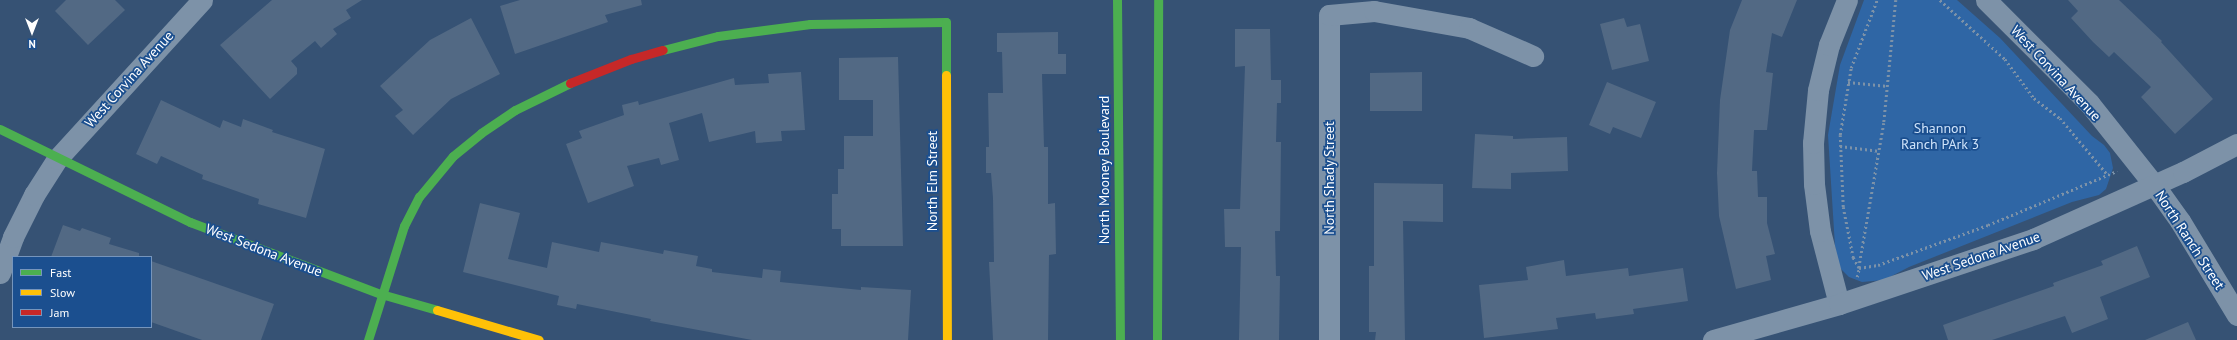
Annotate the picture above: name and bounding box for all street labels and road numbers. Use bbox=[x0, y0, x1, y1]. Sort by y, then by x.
street label: West Corvina Avenue bbox=[2007, 22, 2105, 124]
street label: West Corvina Avenue bbox=[81, 27, 177, 131]
street label: North Mooney Boulevard bbox=[1096, 95, 1112, 245]
street label: North Shady Street bbox=[1321, 121, 1337, 235]
street label: North Elm Street bbox=[924, 131, 940, 231]
street label: North Ranch Street bbox=[2152, 187, 2228, 293]
street label: West Sedona Avenue bbox=[203, 220, 325, 280]
street label: West Sedona Avenue bbox=[1920, 228, 2042, 284]

